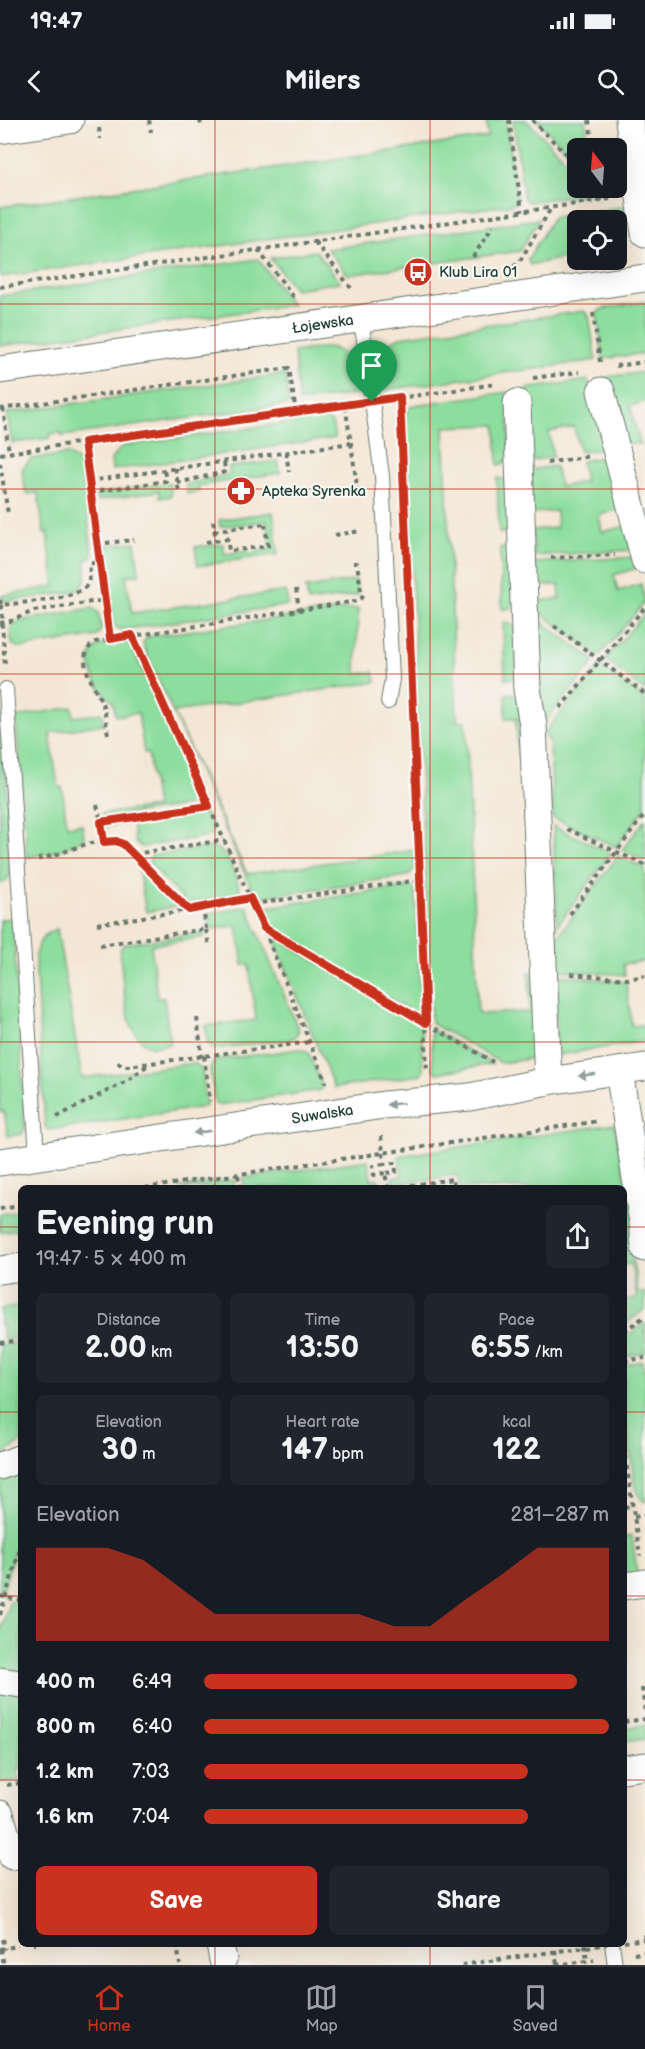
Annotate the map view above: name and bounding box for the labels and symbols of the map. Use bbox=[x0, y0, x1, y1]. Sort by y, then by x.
north arrow bbox=[567, 138, 627, 198]
bus stop icon: Klub Lira 01 bbox=[402, 256, 434, 288]
place label: Klub Lira 01 bbox=[439, 263, 517, 282]
street label: Łojewska bbox=[291, 310, 355, 338]
pin bbox=[346, 340, 397, 402]
pharmacy icon: Apteka Syrenka bbox=[225, 475, 257, 507]
place label: Apteka Syrenka bbox=[262, 482, 366, 501]
one-way arrow bbox=[577, 1071, 596, 1080]
one-way arrow bbox=[385, 1099, 404, 1109]
street label: Suwalska bbox=[290, 1100, 355, 1128]
one-way arrow bbox=[192, 1127, 211, 1136]

